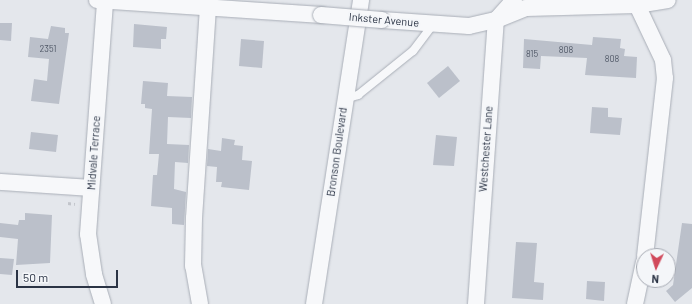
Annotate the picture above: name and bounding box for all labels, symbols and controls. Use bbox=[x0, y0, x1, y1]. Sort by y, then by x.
street label: Inkster Avenue bbox=[348, 10, 420, 30]
house number: 2351 bbox=[40, 44, 56, 54]
house number: 808 bbox=[559, 45, 573, 55]
house number: 815 bbox=[526, 49, 538, 59]
house number: 808 bbox=[605, 54, 619, 64]
street label: Westchester Lane bbox=[476, 106, 496, 192]
street label: Bronson Boulevard bbox=[324, 107, 350, 197]
street label: Midvale Terrace bbox=[85, 115, 103, 191]
north arrow bbox=[636, 248, 676, 288]
scale bar bbox=[18, 262, 120, 288]
text: 50 m bbox=[23, 270, 48, 284]
text: N bbox=[651, 273, 659, 286]

